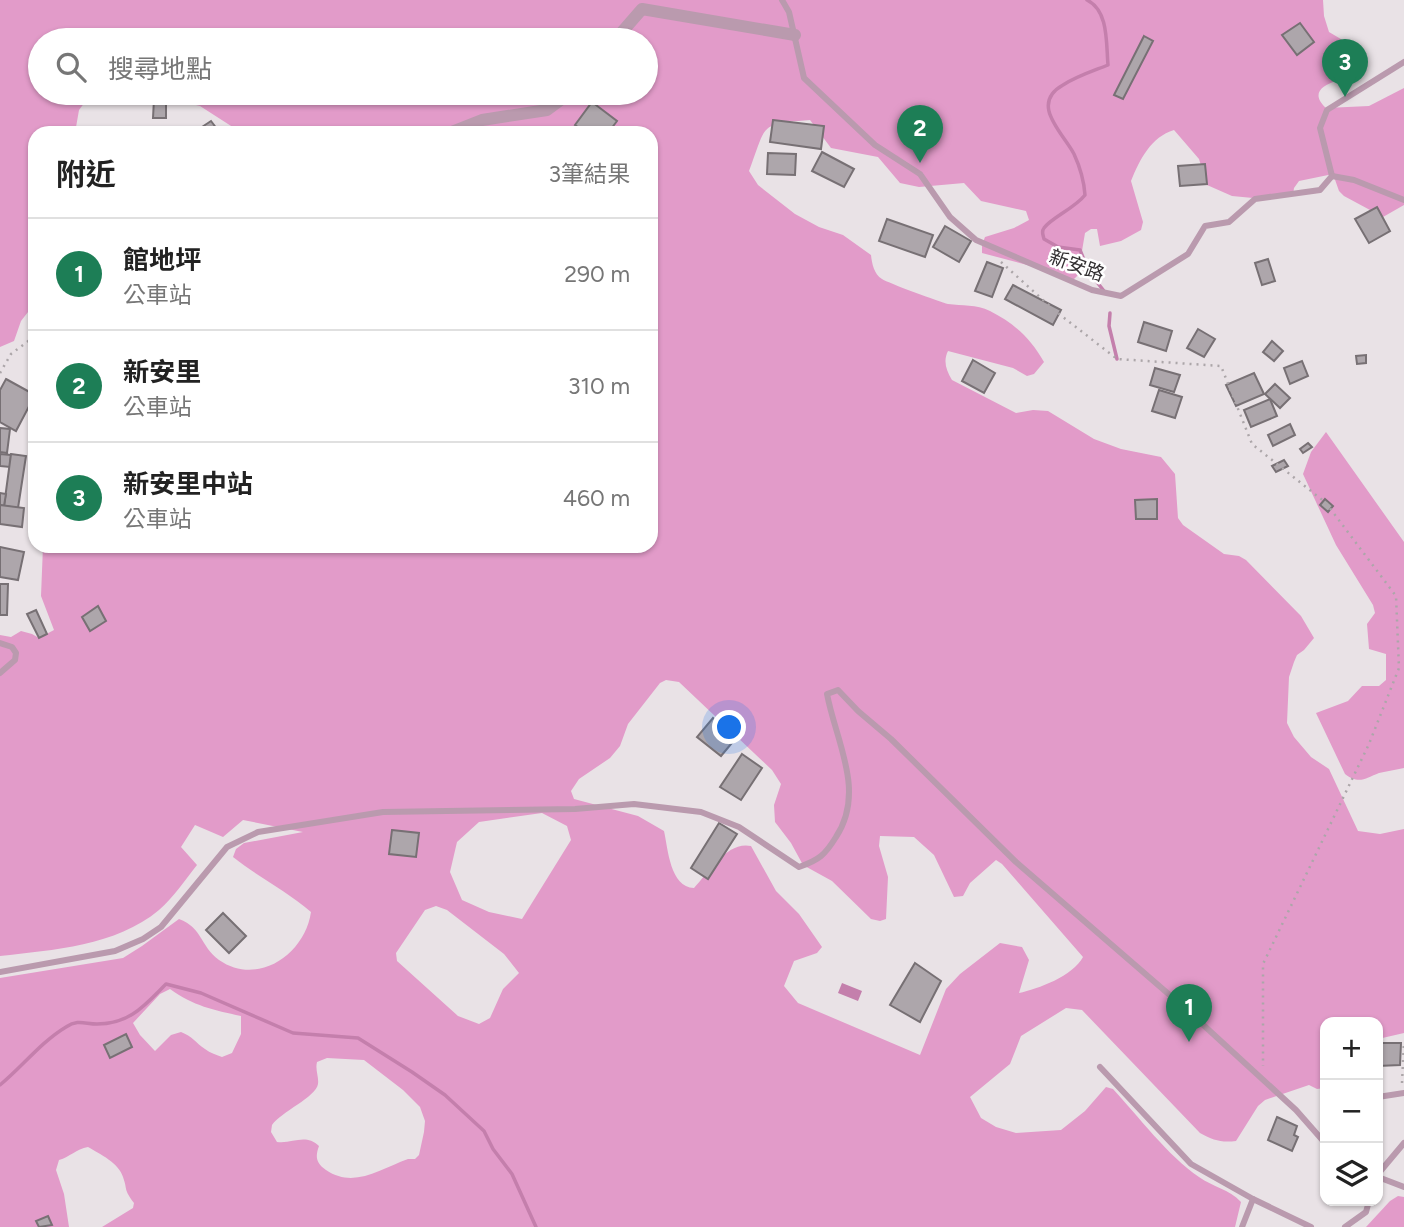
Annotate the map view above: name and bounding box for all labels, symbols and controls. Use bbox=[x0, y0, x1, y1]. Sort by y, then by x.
search box bbox=[28, 28, 658, 105]
pin: 3 bbox=[1322, 39, 1368, 97]
icon: search bbox=[52, 48, 90, 86]
text: 搜尋地點 bbox=[108, 53, 212, 85]
pin: 2 bbox=[897, 105, 943, 163]
text: 附近 bbox=[56, 156, 116, 193]
text: 3筆結果 bbox=[548, 160, 630, 188]
text: 館地坪 bbox=[123, 244, 201, 276]
street label: 新安路 bbox=[1046, 245, 1108, 286]
text: 1 bbox=[74, 260, 84, 288]
text: 290 m bbox=[564, 260, 630, 288]
text: 公車站 bbox=[123, 281, 192, 309]
text: 新安里 bbox=[123, 356, 201, 388]
text: 2 bbox=[72, 372, 86, 400]
text: 310 m bbox=[568, 372, 630, 400]
text: 公車站 bbox=[123, 393, 192, 421]
text: 新安里中站 bbox=[123, 468, 253, 500]
text: 3 bbox=[73, 484, 85, 512]
text: 460 m bbox=[563, 484, 630, 512]
text: 公車站 bbox=[123, 505, 192, 533]
your location bbox=[712, 710, 746, 744]
pin: 1 bbox=[1166, 984, 1212, 1042]
map controls bbox=[1320, 1017, 1383, 1206]
button: + bbox=[1320, 1017, 1383, 1080]
button: − bbox=[1320, 1080, 1383, 1143]
button: layers bbox=[1320, 1143, 1383, 1206]

